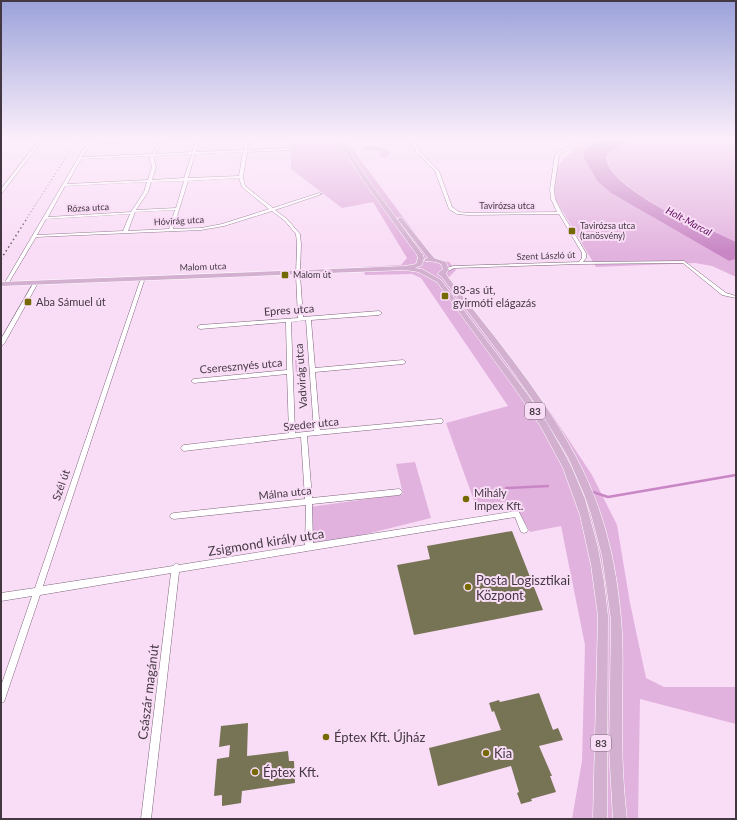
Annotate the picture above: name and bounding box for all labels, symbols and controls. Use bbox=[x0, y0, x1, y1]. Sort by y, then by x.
street label: Tavirózsa utca bbox=[479, 200, 535, 211]
street label: Rózsa utca bbox=[67, 201, 109, 214]
water label: Holt-Marcal bbox=[664, 204, 715, 238]
street label: Hóvirág utca bbox=[154, 214, 204, 227]
place label: Tavirózsa utca (tanösvény) bbox=[580, 220, 635, 241]
marker: Tavirózsa utca (tanösvény) bbox=[567, 226, 577, 236]
street label: Szent László út bbox=[516, 249, 576, 262]
street label: Malom utca bbox=[179, 260, 226, 273]
place label: Malom út bbox=[293, 269, 332, 280]
marker: Malom út bbox=[280, 270, 290, 280]
place label: 83-as út, gyirmóti elágazás bbox=[453, 283, 536, 309]
marker: 83-as út, gyirmóti elágazás bbox=[440, 291, 450, 301]
place label: Aba Sámuel út bbox=[36, 295, 106, 308]
marker: Aba Sámuel út bbox=[23, 297, 33, 307]
street label: Epres utca bbox=[263, 301, 315, 318]
street label: Vadvirág utca bbox=[292, 343, 309, 409]
street label: Cseresznyés utca bbox=[199, 355, 283, 376]
road number: 83 bbox=[525, 403, 545, 419]
street label: Szeder utca bbox=[283, 414, 339, 433]
street label: Szél út bbox=[49, 468, 72, 502]
street label: Málna utca bbox=[258, 483, 312, 502]
place label: Mihály Impex Kft. bbox=[474, 486, 523, 512]
marker: Mihály Impex Kft. bbox=[461, 494, 471, 504]
street label: Zsigmond király utca bbox=[207, 525, 325, 559]
place label: Posta Logisztikai Központ bbox=[476, 572, 570, 603]
marker: Posta Logisztikai Központ bbox=[463, 582, 473, 592]
street label: Császár magánút bbox=[134, 643, 162, 741]
place label: Éptex Kft. Újház bbox=[334, 729, 426, 745]
marker: Éptex Kft. Újház bbox=[321, 732, 331, 742]
road number: 83 bbox=[591, 735, 611, 751]
place label: Kia bbox=[494, 745, 512, 761]
marker: Kia bbox=[481, 748, 491, 758]
place label: Éptex Kft. bbox=[263, 764, 319, 780]
marker: Éptex Kft. bbox=[250, 767, 260, 777]

